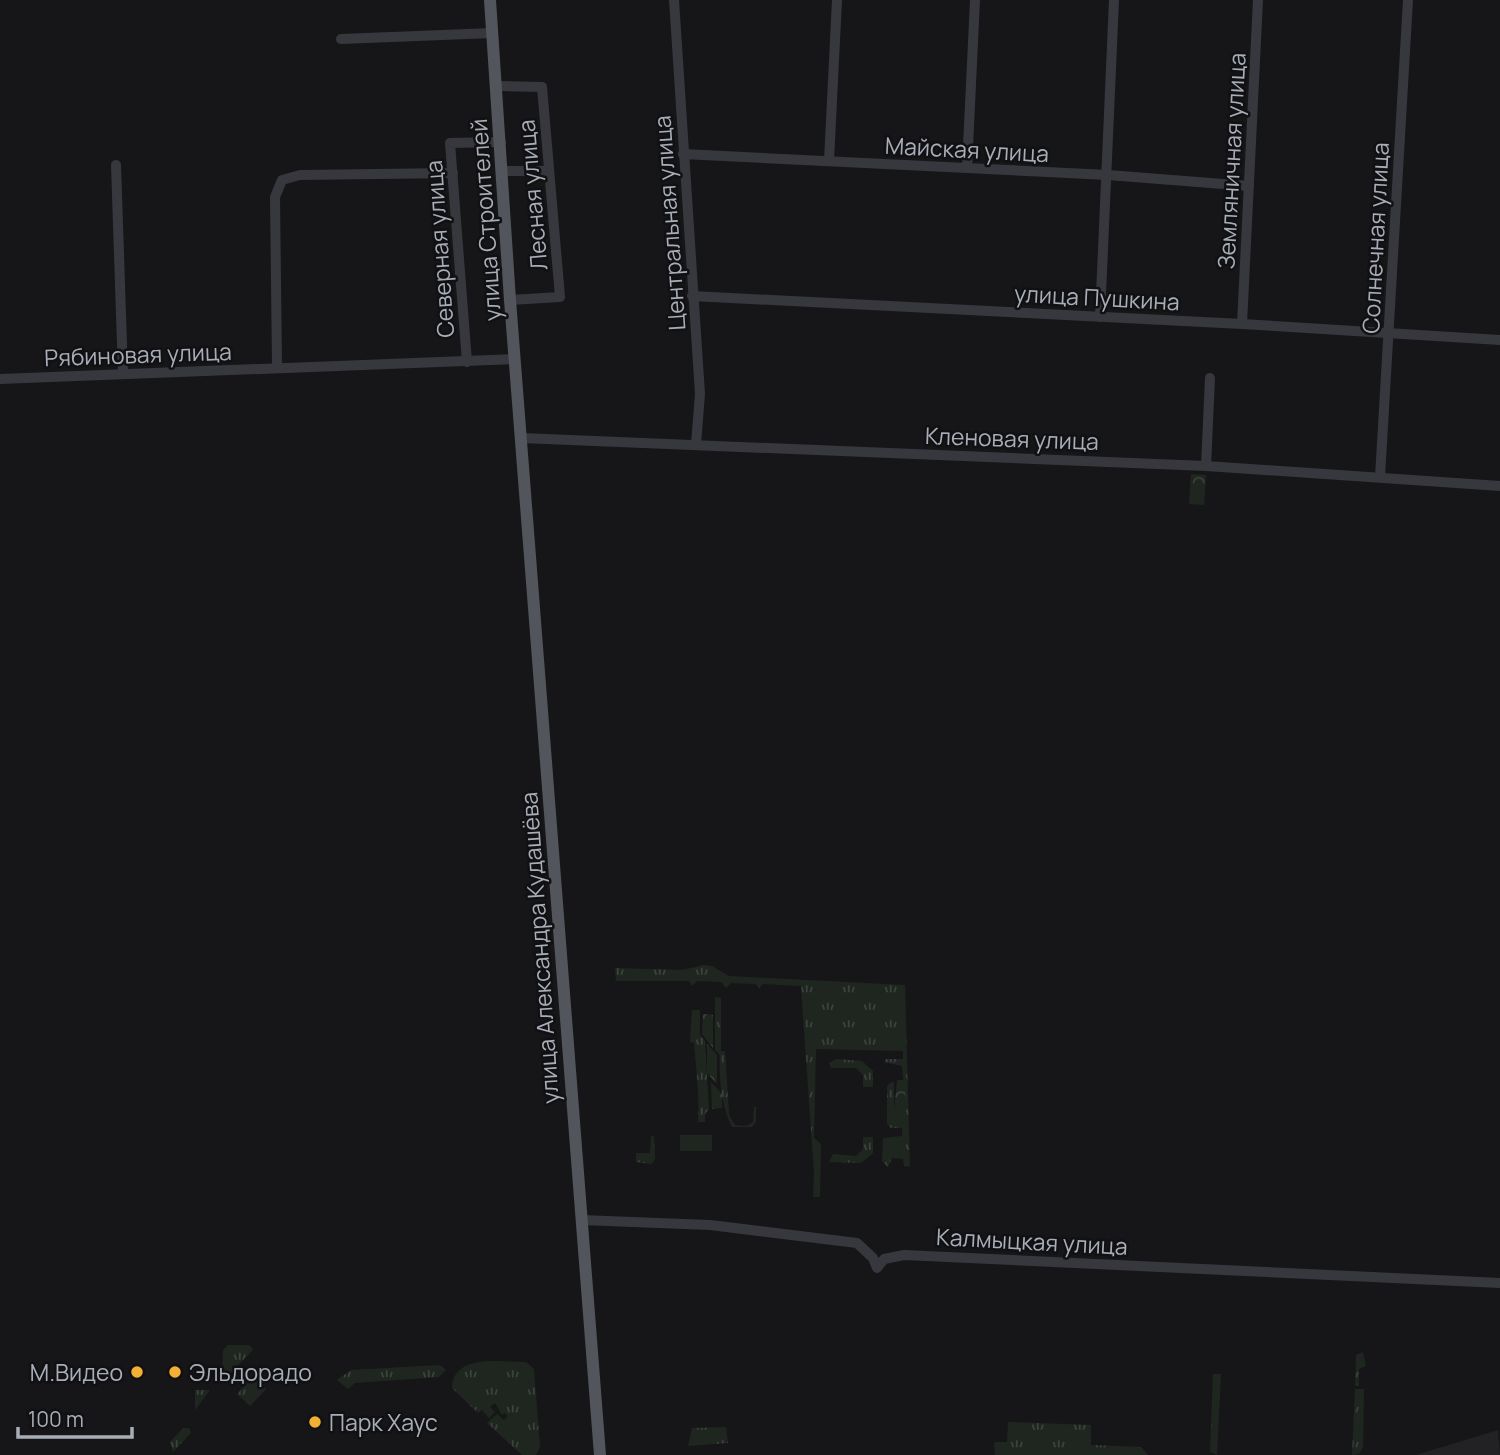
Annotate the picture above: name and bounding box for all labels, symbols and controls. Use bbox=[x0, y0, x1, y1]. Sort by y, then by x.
street label: Земляничная улица bbox=[1209, 52, 1253, 270]
street label: Центральная улица bbox=[646, 114, 692, 332]
street label: улица Строителей bbox=[462, 118, 508, 322]
street label: Лесная улица bbox=[509, 118, 555, 272]
street label: Майская улица bbox=[884, 129, 1050, 169]
street label: Солнечная улица bbox=[1354, 142, 1396, 334]
street label: Северная улица bbox=[417, 159, 461, 339]
street label: улица Пушкина bbox=[1013, 277, 1181, 317]
street label: Рябиновая улица bbox=[44, 335, 232, 373]
street label: Кленовая улица bbox=[925, 419, 1099, 457]
street label: улица Александра Кудашёва bbox=[512, 791, 566, 1105]
street label: Калмыцкая улица bbox=[935, 1220, 1129, 1262]
place label: М.Видео bbox=[30, 1356, 123, 1388]
place label: Эльдорадо bbox=[189, 1356, 312, 1388]
marker: М.Видео bbox=[129, 1364, 145, 1380]
marker: Эльдорадо bbox=[167, 1364, 183, 1380]
scale bar bbox=[18, 1396, 131, 1440]
text: 100 m bbox=[28, 1405, 84, 1433]
place label: Парк Хаус bbox=[329, 1406, 438, 1438]
marker: Парк Хаус bbox=[307, 1414, 323, 1430]

